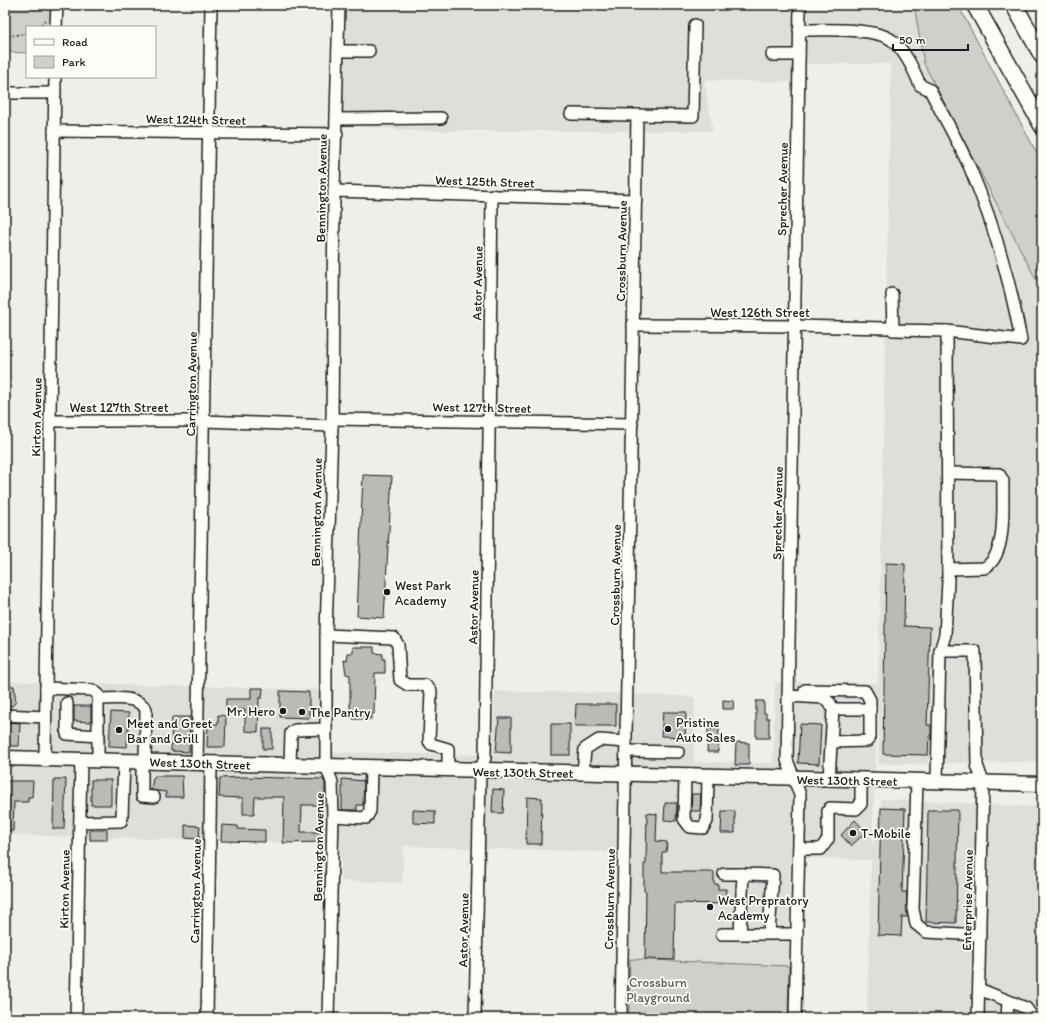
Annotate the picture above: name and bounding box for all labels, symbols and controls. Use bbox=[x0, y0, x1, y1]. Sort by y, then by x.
legend bbox=[26, 26, 156, 78]
scale bar bbox=[893, 26, 968, 52]
text: 50 m bbox=[899, 33, 925, 47]
text: Road bbox=[62, 35, 88, 49]
text: Park bbox=[62, 55, 86, 69]
street label: West 124th Street bbox=[146, 111, 246, 128]
street label: Bennington Avenue bbox=[313, 134, 330, 242]
street label: Sprecher Avenue bbox=[774, 142, 791, 236]
street label: West 125th Street bbox=[435, 172, 535, 191]
street label: Crossburn Avenue bbox=[613, 200, 630, 302]
street label: Astor Avenue bbox=[469, 246, 486, 320]
street label: West 126th Street bbox=[710, 305, 810, 320]
street label: Carrington Avenue bbox=[183, 331, 200, 437]
street label: Kirton Avenue bbox=[28, 377, 45, 457]
street label: West 127th Street bbox=[432, 399, 532, 416]
street label: West 127th Street bbox=[69, 400, 169, 415]
street label: Bennington Avenue bbox=[308, 458, 325, 566]
street label: Sprecher Avenue bbox=[769, 466, 786, 560]
street label: Crossburn Avenue bbox=[607, 524, 624, 626]
street label: Astor Avenue bbox=[465, 570, 482, 644]
place label: West Park Academy bbox=[395, 578, 451, 608]
marker: West Park Academy bbox=[382, 587, 392, 597]
place label: Mr. Hero bbox=[227, 704, 275, 719]
place label: The Pantry bbox=[310, 705, 370, 720]
marker: Mr. Hero bbox=[278, 706, 288, 716]
marker: The Pantry bbox=[297, 707, 307, 717]
place label: Pristine Auto Sales bbox=[676, 715, 736, 745]
place label: Meet and Greet Bar and Grill bbox=[127, 716, 213, 746]
marker: Pristine Auto Sales bbox=[663, 724, 673, 734]
marker: Meet and Greet Bar and Grill bbox=[114, 725, 124, 735]
street label: West 130th Street bbox=[149, 754, 251, 773]
street label: West 130th Street bbox=[472, 764, 574, 781]
street label: West 130th Street bbox=[796, 772, 898, 789]
street label: Bennington Avenue bbox=[310, 793, 327, 901]
place label: T-Mobile bbox=[861, 826, 911, 841]
marker: T-Mobile bbox=[848, 828, 858, 838]
street label: Carrington Avenue bbox=[187, 838, 204, 944]
street label: Crossburn Avenue bbox=[601, 848, 618, 950]
street label: Kirton Avenue bbox=[56, 849, 73, 929]
street label: Enterprise Avenue bbox=[959, 849, 976, 951]
street label: Astor Avenue bbox=[455, 893, 472, 967]
place label: West Prepratory Academy bbox=[718, 893, 809, 923]
marker: West Prepratory Academy bbox=[705, 902, 715, 912]
park label: Crossburn Playground bbox=[626, 975, 690, 1005]

